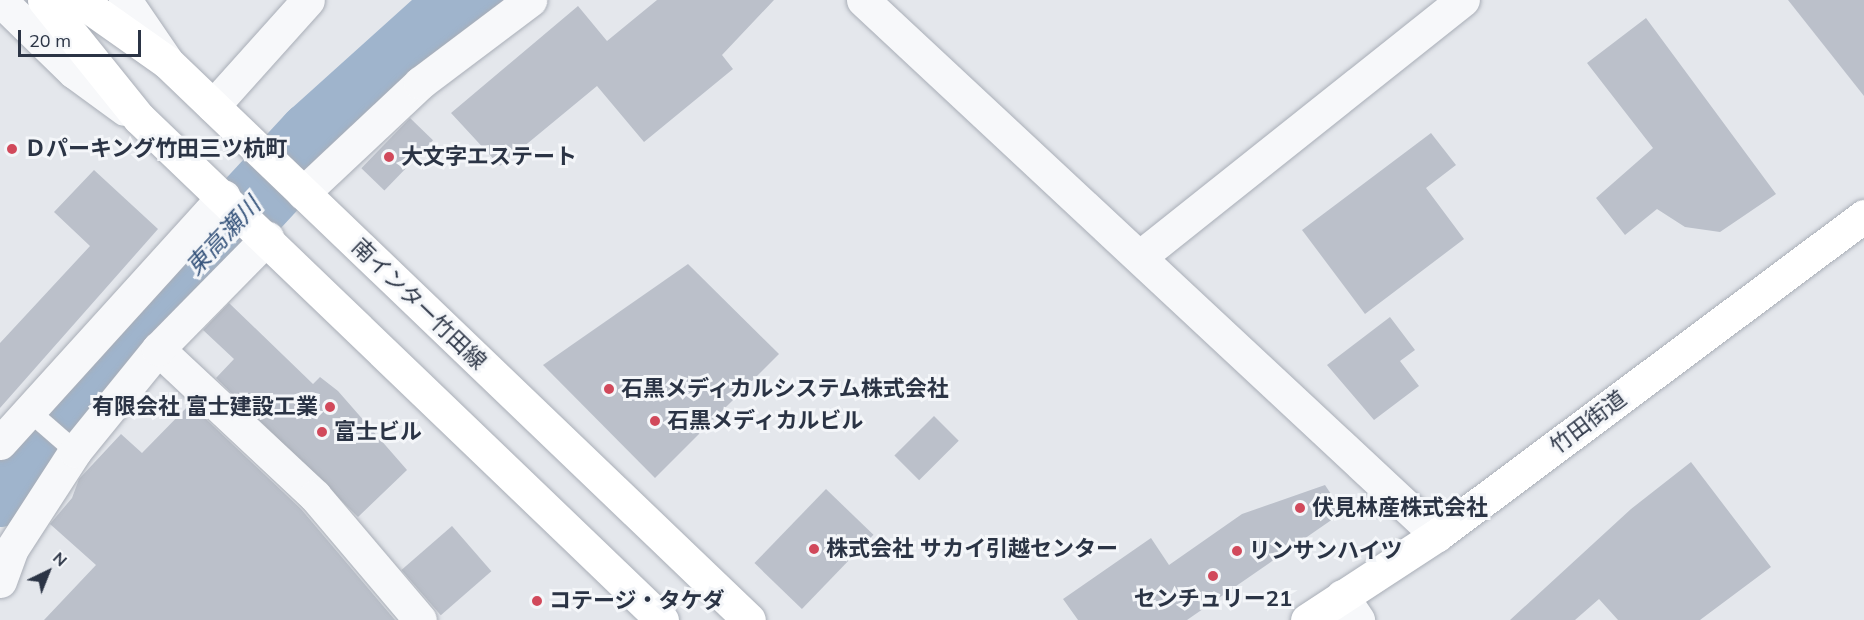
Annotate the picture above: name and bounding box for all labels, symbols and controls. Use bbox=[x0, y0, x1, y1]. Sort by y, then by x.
scale bar bbox=[21, 18, 144, 56]
text: 20 m bbox=[29, 29, 71, 52]
place label: Ｄパーキング竹田三ツ杭町 bbox=[24, 136, 288, 162]
marker: Ｄパーキング竹田三ツ杭町 bbox=[5, 142, 19, 156]
place label: 大文字エステート bbox=[401, 144, 577, 170]
marker: 大文字エステート bbox=[382, 150, 396, 164]
water label: 東高瀬川 bbox=[180, 191, 266, 281]
street label: 南インター竹田線 bbox=[347, 233, 491, 375]
place label: 石黒メディカルシステム株式会社 bbox=[621, 376, 951, 402]
marker: 石黒メディカルシステム株式会社 bbox=[602, 382, 616, 396]
street label: 竹田街道 bbox=[1545, 385, 1631, 459]
place label: 有限会社 富士建設工業 bbox=[92, 394, 318, 420]
marker: 有限会社 富士建設工業 bbox=[323, 400, 337, 414]
place label: 石黒メディカルビル bbox=[667, 408, 865, 434]
marker: 石黒メディカルビル bbox=[648, 414, 662, 428]
place label: 富士ビル bbox=[334, 419, 422, 445]
marker: 富士ビル bbox=[315, 425, 329, 439]
place label: 伏見林産株式会社 bbox=[1312, 495, 1488, 521]
marker: 伏見林産株式会社 bbox=[1293, 501, 1307, 515]
place label: 株式会社 サカイ引越センター bbox=[826, 536, 1118, 562]
place label: リンサンハイツ bbox=[1249, 538, 1403, 564]
north arrow bbox=[18, 542, 78, 602]
marker: 株式会社 サカイ引越センター bbox=[807, 542, 821, 556]
marker: リンサンハイツ bbox=[1230, 544, 1244, 558]
text: N bbox=[49, 547, 72, 570]
marker: センチュリー21 bbox=[1206, 569, 1220, 583]
place label: センチュリー21 bbox=[1134, 586, 1292, 612]
place label: コテージ・タケダ bbox=[549, 588, 725, 614]
marker: コテージ・タケダ bbox=[530, 594, 544, 608]

